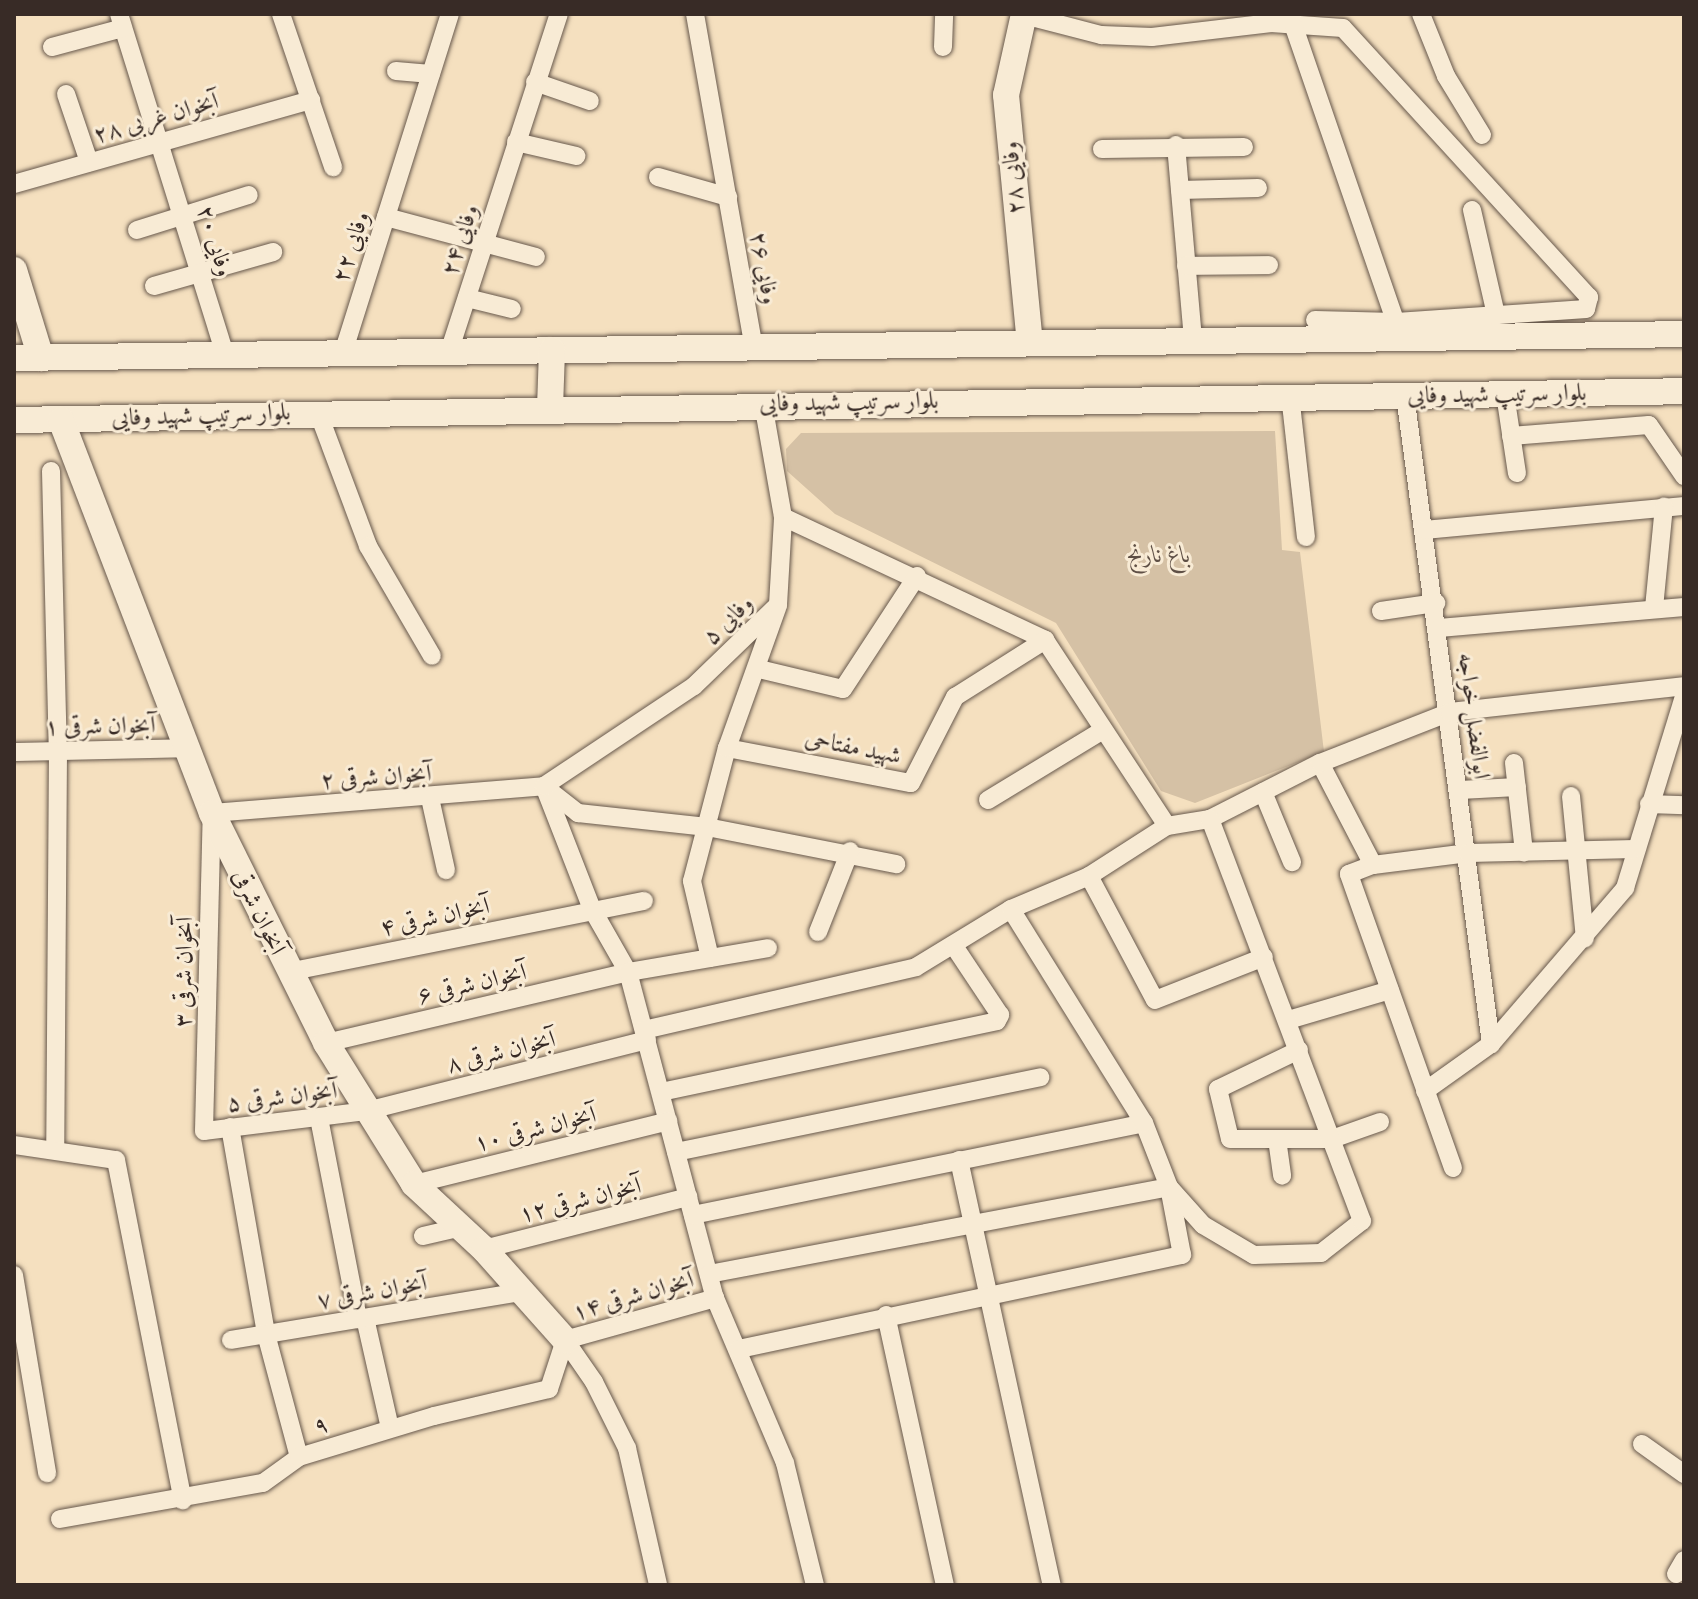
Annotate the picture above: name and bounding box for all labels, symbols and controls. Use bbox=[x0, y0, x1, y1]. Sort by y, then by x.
street label: آبخوان غربی ۲۸ bbox=[90, 86, 222, 150]
street label: وفایی ۲۸ bbox=[995, 140, 1031, 216]
street label: وفایی ۲۴ bbox=[435, 201, 485, 279]
street label: وفایی ۲۰ bbox=[191, 202, 239, 280]
street label: وفایی ۲۲ bbox=[326, 208, 376, 286]
street label: وفایی ۲۶ bbox=[743, 230, 785, 306]
street label: بلوار سرتیپ شهید وفایی bbox=[1407, 378, 1587, 410]
street label: بلوار سرتیپ شهید وفایی bbox=[759, 386, 939, 418]
street label: بلوار سرتیپ شهید وفایی bbox=[111, 397, 291, 433]
park label: باغ نارنج bbox=[1127, 541, 1191, 569]
street label: وفایی ۵ bbox=[697, 589, 759, 651]
street label: ابوالفضل خواجه bbox=[1452, 651, 1496, 781]
street label: آبخوان شرقی ۱ bbox=[44, 711, 156, 741]
street label: شهید مفتاحی bbox=[802, 724, 904, 770]
street label: آبخوان شرقی ۲ bbox=[320, 759, 432, 795]
street label: آبخوان شرقی bbox=[226, 865, 292, 959]
street label: آبخوان شرقی ۴ bbox=[378, 891, 492, 943]
street label: آبخوان شرقی ۳ bbox=[169, 916, 199, 1028]
street label: آبخوان شرقی ۶ bbox=[415, 958, 529, 1010]
street label: آبخوان شرقی ۸ bbox=[444, 1025, 558, 1079]
street label: آبخوان شرقی ۵ bbox=[225, 1076, 339, 1118]
street label: آبخوان شرقی ۱۰ bbox=[471, 1100, 599, 1158]
street label: آبخوان شرقی ۱۲ bbox=[516, 1171, 644, 1229]
street label: آبخوان شرقی ۱۴ bbox=[569, 1265, 697, 1327]
street label: آبخوان شرقی ۷ bbox=[315, 1268, 429, 1316]
street label: ۹ bbox=[310, 1409, 332, 1441]

